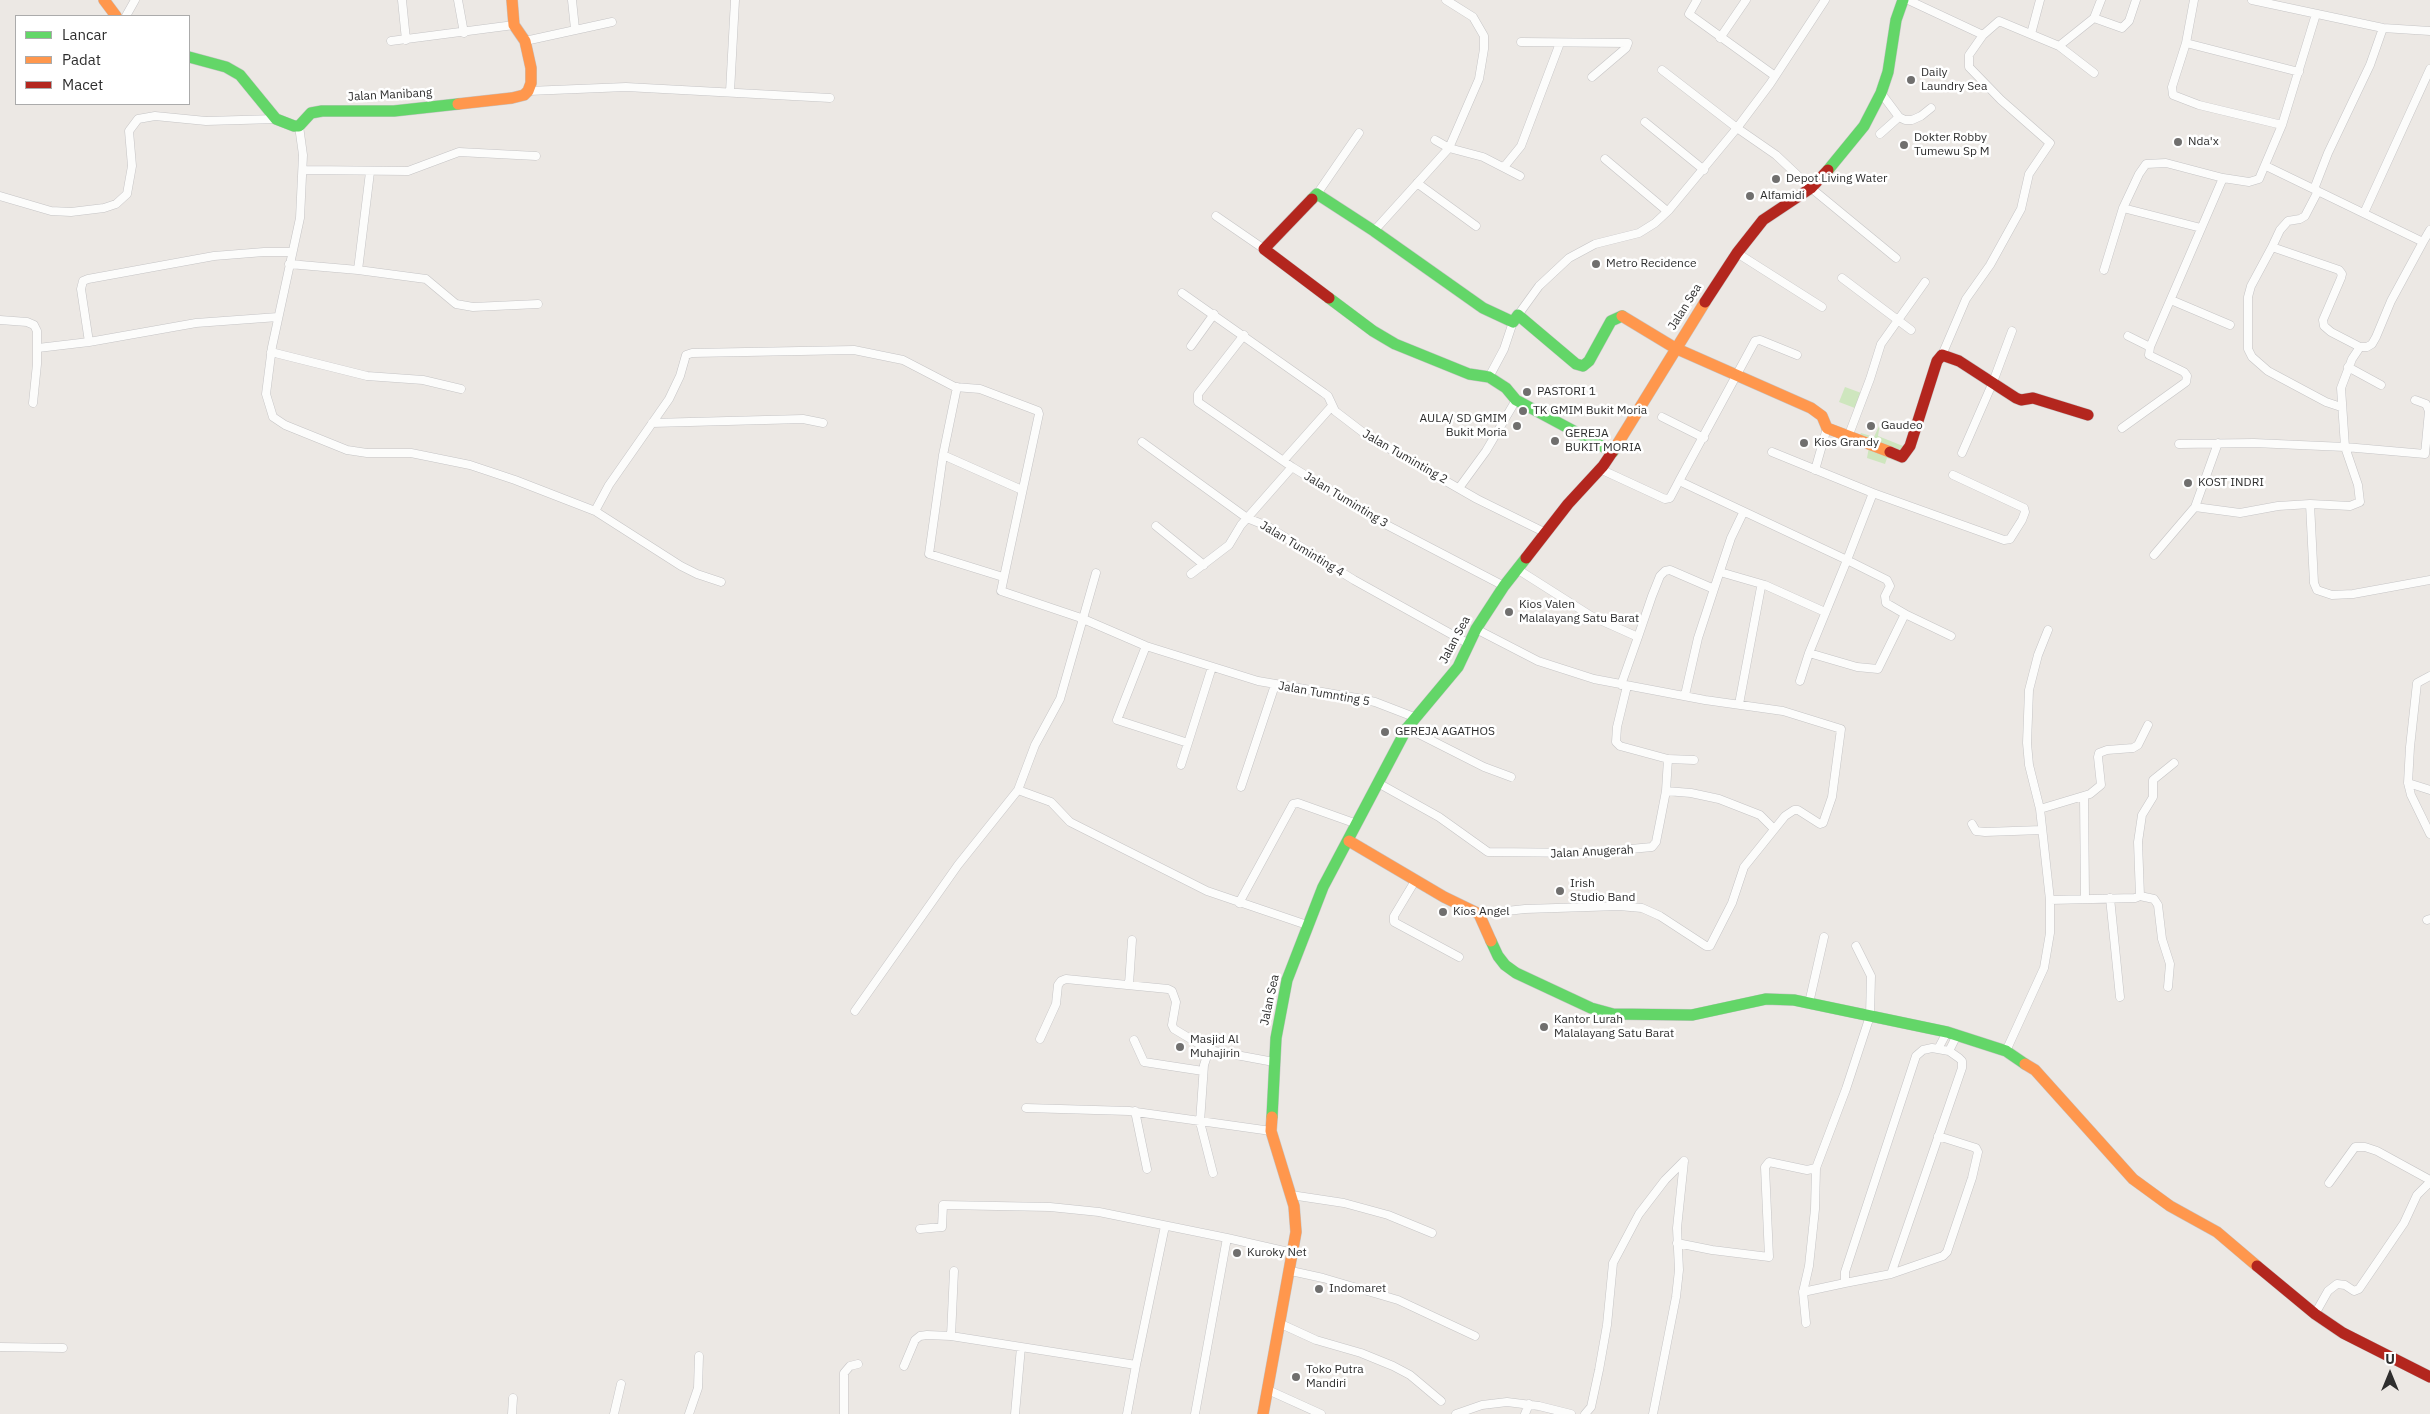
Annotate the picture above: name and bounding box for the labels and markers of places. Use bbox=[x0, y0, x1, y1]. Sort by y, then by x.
place label: Daily Laundry Sea bbox=[1921, 66, 1987, 94]
marker: Daily Laundry Sea bbox=[1905, 74, 1917, 86]
place label: Dokter Robby Tumewu Sp M bbox=[1914, 131, 1989, 159]
place label: Nda'x bbox=[2188, 135, 2219, 149]
marker: Nda'x bbox=[2172, 136, 2184, 148]
marker: Dokter Robby Tumewu Sp M bbox=[1898, 139, 1910, 151]
place label: Depot Living Water bbox=[1786, 172, 1887, 186]
marker: Depot Living Water bbox=[1770, 173, 1782, 185]
place label: Alfamidi bbox=[1760, 189, 1805, 203]
marker: Alfamidi bbox=[1744, 190, 1756, 202]
place label: Metro Recidence bbox=[1606, 257, 1696, 271]
marker: Metro Recidence bbox=[1590, 258, 1602, 270]
place label: PASTORI 1 bbox=[1537, 385, 1596, 399]
marker: PASTORI 1 bbox=[1521, 386, 1533, 398]
place label: TK GMIM Bukit Moria bbox=[1533, 404, 1647, 418]
marker: TK GMIM Bukit Moria bbox=[1517, 405, 1529, 417]
place label: AULA/ SD GMIM Bukit Moria bbox=[1419, 412, 1507, 440]
place label: Gaudeo bbox=[1881, 419, 1923, 433]
marker: AULA/ SD GMIM Bukit Moria bbox=[1511, 420, 1523, 432]
marker: Gaudeo bbox=[1865, 420, 1877, 432]
place label: GEREJA BUKIT MORIA bbox=[1565, 427, 1641, 455]
marker: GEREJA BUKIT MORIA bbox=[1549, 435, 1561, 447]
place label: Kios Grandy bbox=[1814, 436, 1879, 450]
marker: Kios Grandy bbox=[1798, 437, 1810, 449]
place label: KOST INDRI bbox=[2198, 476, 2264, 490]
marker: KOST INDRI bbox=[2182, 477, 2194, 489]
place label: Kios Valen Malalayang Satu Barat bbox=[1519, 598, 1639, 626]
marker: Kios Valen Malalayang Satu Barat bbox=[1503, 606, 1515, 618]
place label: GEREJA AGATHOS bbox=[1395, 725, 1495, 739]
marker: GEREJA AGATHOS bbox=[1379, 726, 1391, 738]
place label: Irish Studio Band bbox=[1570, 877, 1636, 905]
marker: Irish Studio Band bbox=[1554, 885, 1566, 897]
place label: Kios Angel bbox=[1453, 905, 1510, 919]
marker: Kios Angel bbox=[1437, 906, 1449, 918]
place label: Kantor Lurah Malalayang Satu Barat bbox=[1554, 1013, 1674, 1041]
marker: Kantor Lurah Malalayang Satu Barat bbox=[1538, 1021, 1550, 1033]
place label: Masjid Al Muhajirin bbox=[1190, 1033, 1240, 1061]
marker: Masjid Al Muhajirin bbox=[1174, 1041, 1186, 1053]
place label: Kuroky Net bbox=[1247, 1246, 1307, 1260]
marker: Kuroky Net bbox=[1231, 1247, 1243, 1259]
place label: Indomaret bbox=[1329, 1282, 1386, 1296]
marker: Indomaret bbox=[1313, 1283, 1325, 1295]
place label: Toko Putra Mandiri bbox=[1306, 1363, 1364, 1391]
marker: Toko Putra Mandiri bbox=[1290, 1371, 1302, 1383]

